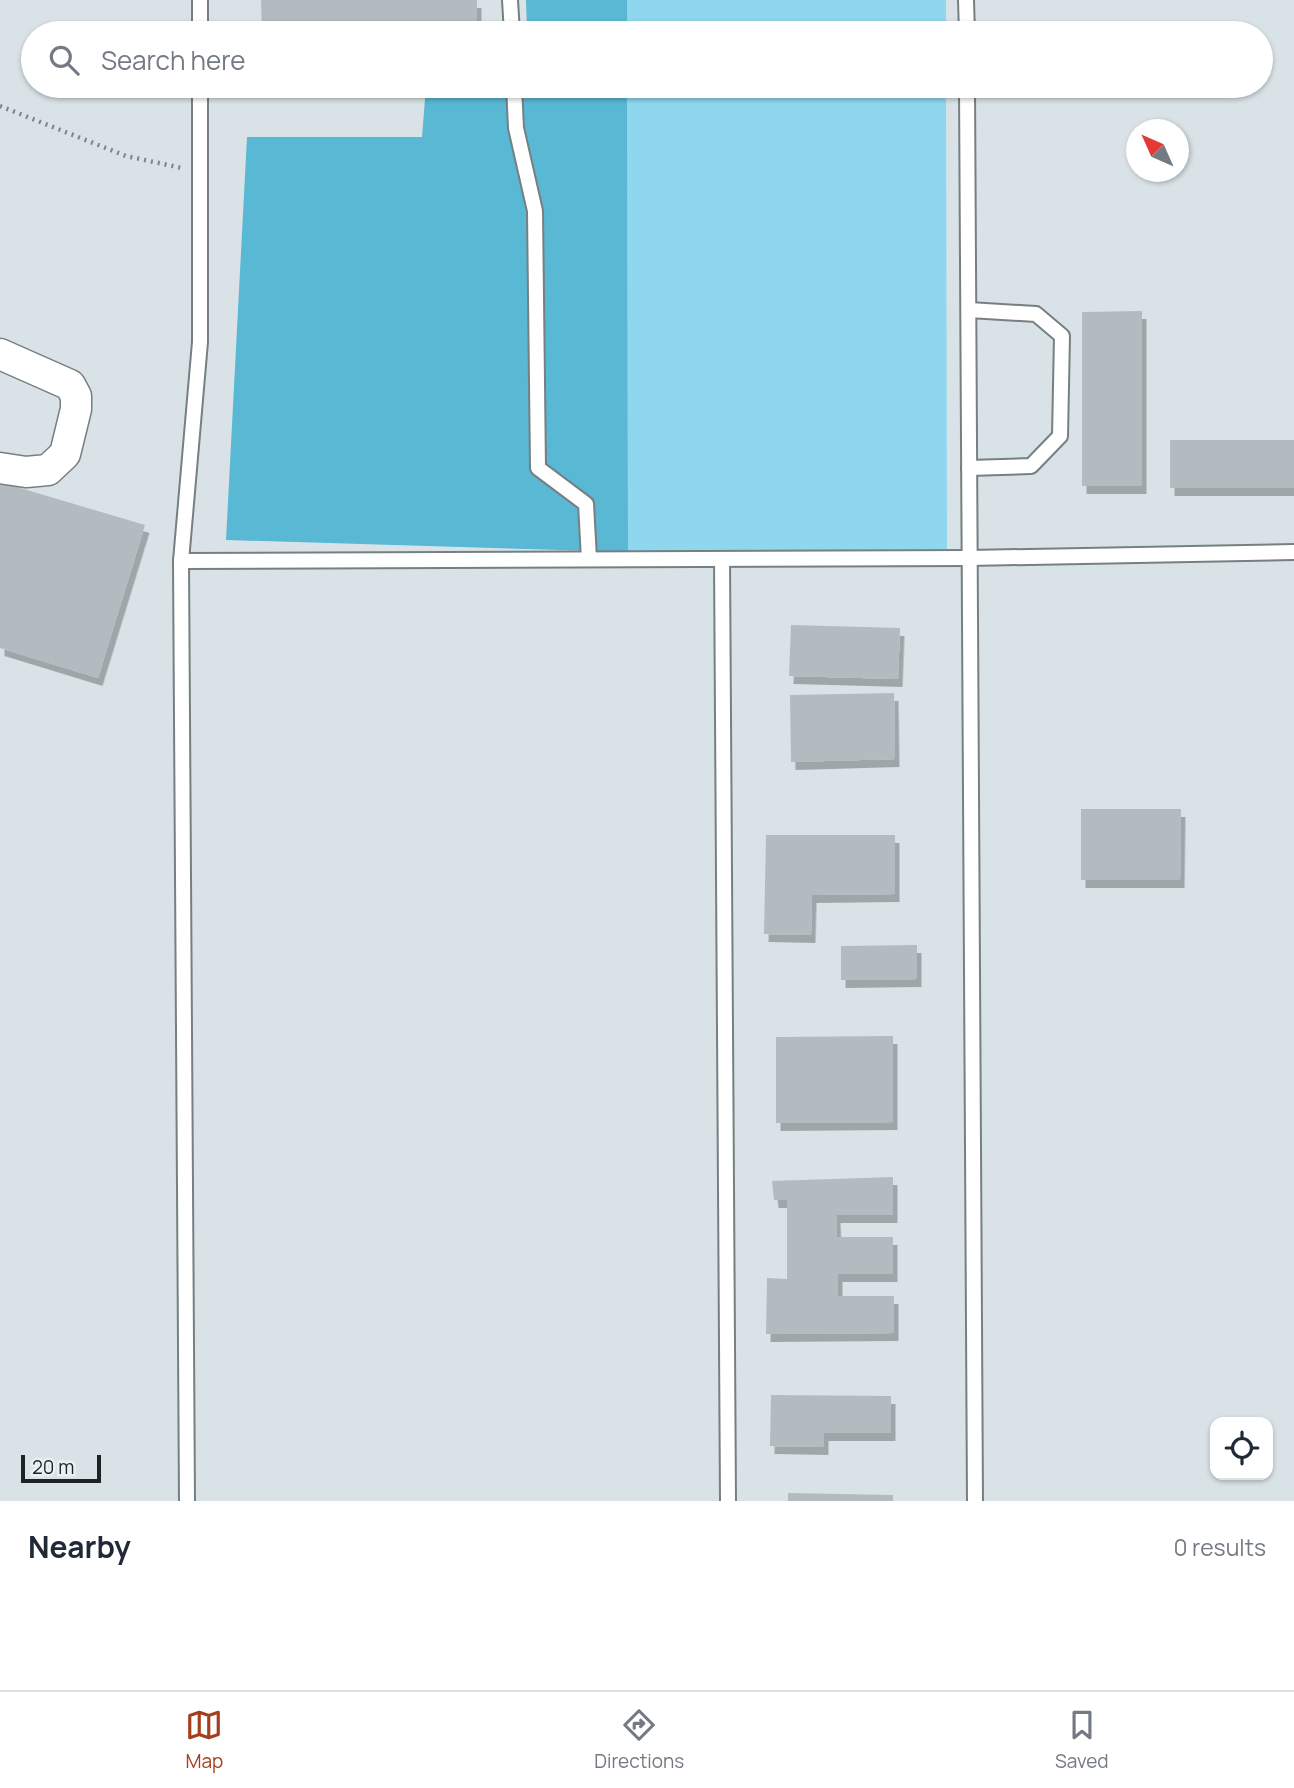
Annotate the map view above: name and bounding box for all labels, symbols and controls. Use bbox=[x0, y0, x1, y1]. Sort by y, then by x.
search box bbox=[21, 21, 1273, 98]
icon: search bbox=[45, 41, 83, 79]
text: Search here bbox=[101, 42, 246, 78]
north arrow bbox=[1126, 119, 1189, 182]
map controls bbox=[1210, 1417, 1273, 1480]
button: locate bbox=[1210, 1417, 1273, 1480]
scale bar bbox=[21, 1452, 102, 1484]
text: 20 m bbox=[32, 1454, 74, 1480]
text: Nearby bbox=[28, 1526, 131, 1567]
text: 0 results bbox=[1173, 1531, 1266, 1563]
tab: Map bbox=[185, 1706, 223, 1774]
tab: Directions bbox=[594, 1706, 684, 1774]
tab: Saved bbox=[1055, 1706, 1109, 1774]

